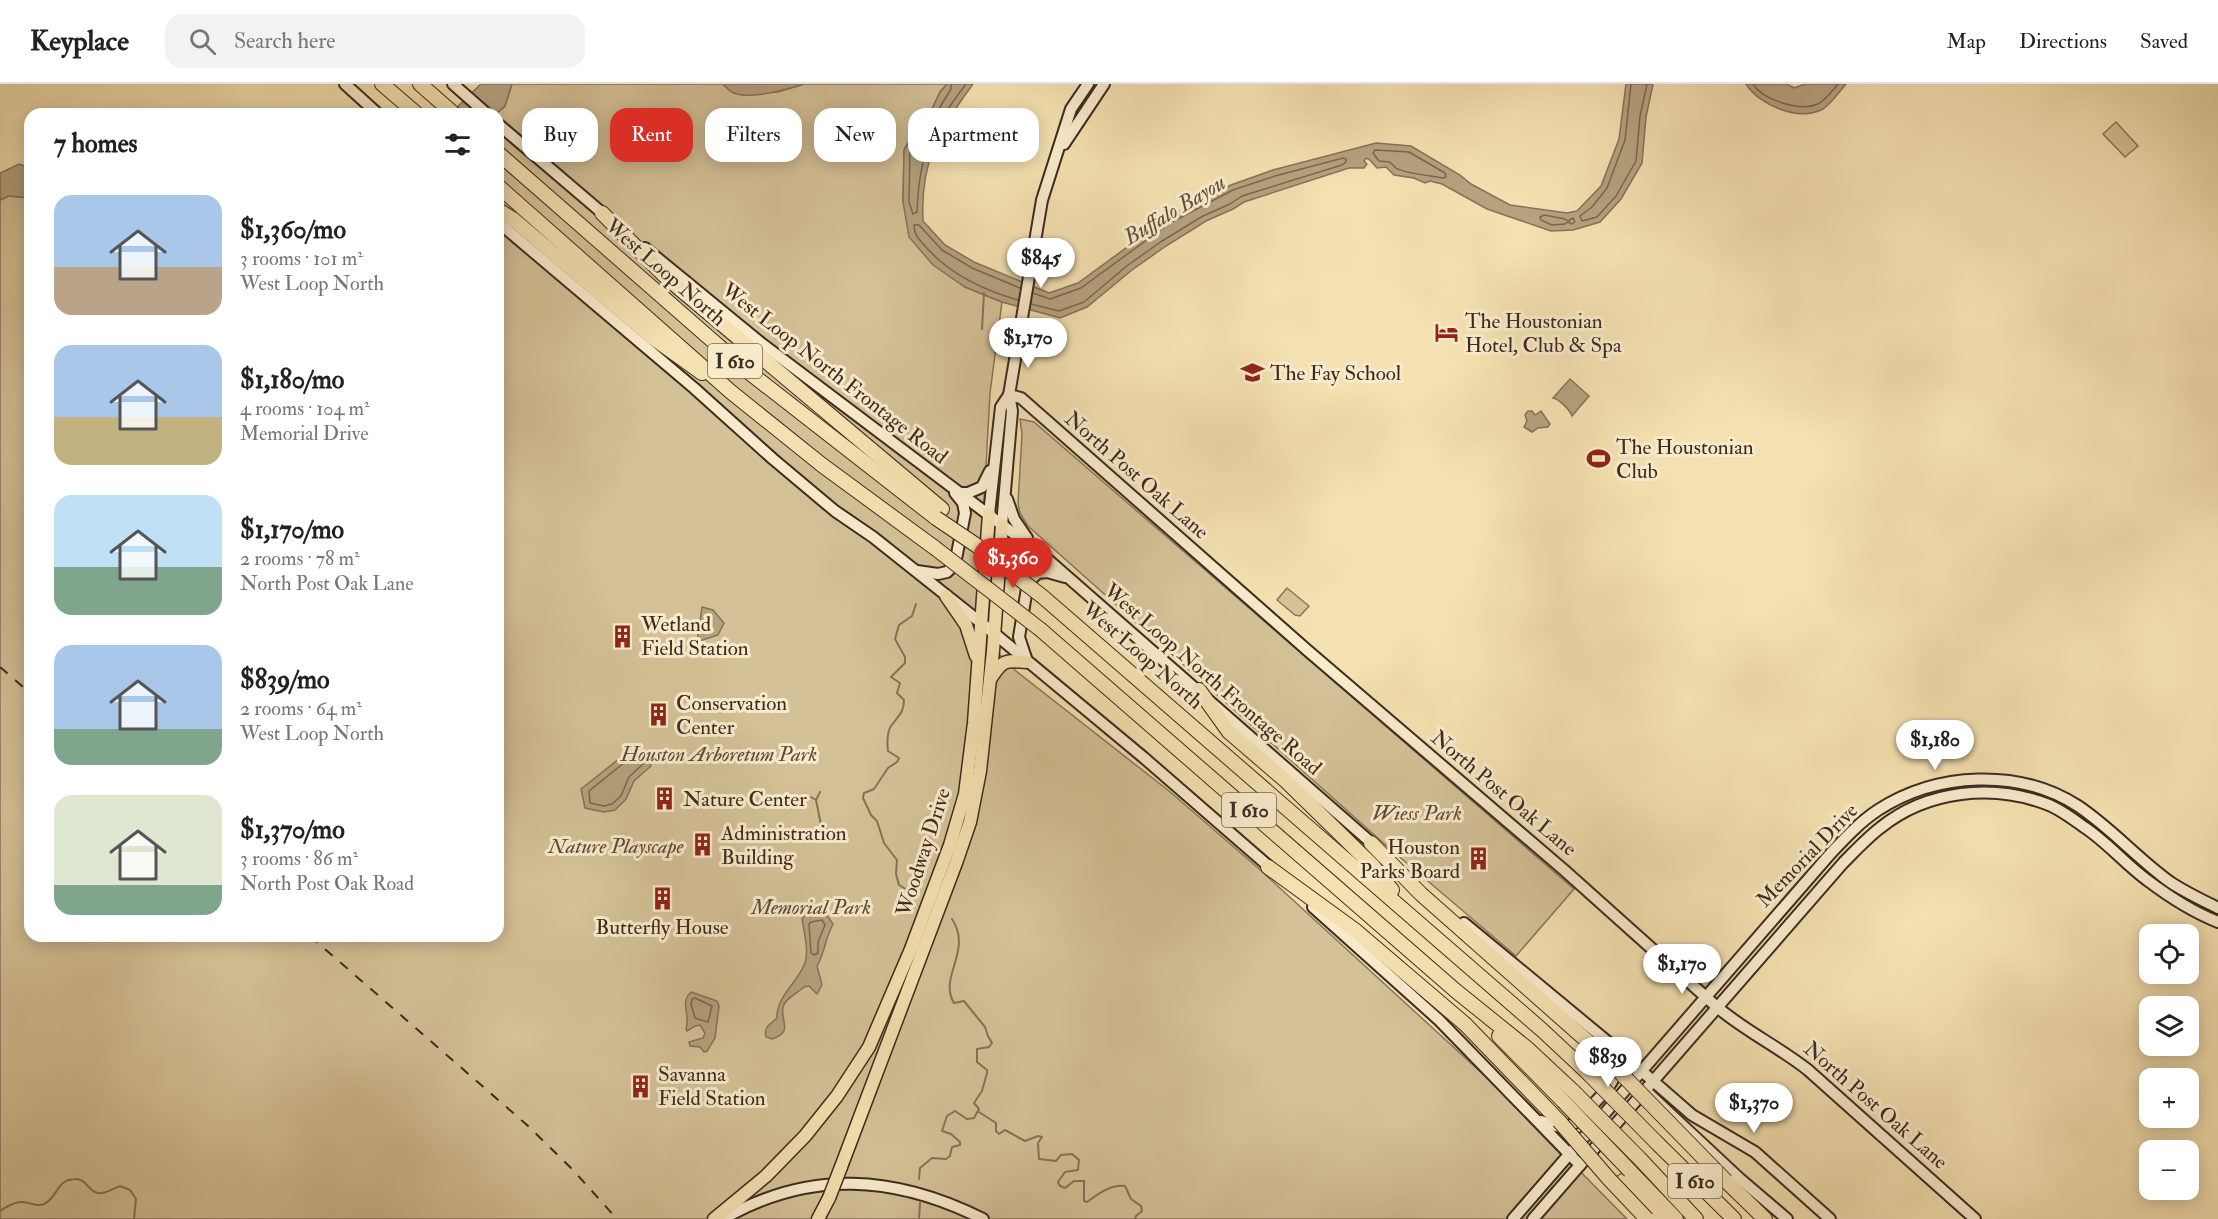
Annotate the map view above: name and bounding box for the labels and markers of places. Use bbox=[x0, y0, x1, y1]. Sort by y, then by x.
pin: $845 bbox=[1005, 238, 1077, 289]
place label: The Houstonian Hotel, Club & Spa bbox=[1465, 308, 1622, 359]
pin: $1,170 bbox=[979, 318, 1077, 369]
hotel icon: The Houstonian Hotel, Club & Spa bbox=[1434, 320, 1460, 346]
school or university icon: The Fay School bbox=[1239, 360, 1265, 386]
place label: The Fay School bbox=[1270, 360, 1402, 387]
place label: The Houstonian Club bbox=[1616, 434, 1754, 485]
sports icon: The Houstonian Club bbox=[1585, 446, 1611, 472]
pin: $1,360 bbox=[964, 538, 1062, 589]
place label: Wetland Field Station bbox=[640, 611, 749, 662]
building icon: Wetland Field Station bbox=[610, 623, 636, 649]
place label: Conservation Center bbox=[676, 690, 787, 741]
building icon: Conservation Center bbox=[645, 702, 671, 728]
pin: $1,180 bbox=[1886, 720, 1984, 771]
building icon: Nature Center bbox=[652, 786, 678, 812]
place label: Nature Center bbox=[683, 786, 807, 813]
place label: Administration Building bbox=[720, 820, 847, 871]
building icon: Administration Building bbox=[690, 832, 716, 858]
place label: Houston Parks Board bbox=[1360, 834, 1461, 885]
building icon: Houston Parks Board bbox=[1465, 846, 1491, 872]
building icon: Butterfly House bbox=[649, 886, 675, 912]
place label: Butterfly House bbox=[595, 914, 729, 941]
pin: $1,170 bbox=[1633, 944, 1731, 995]
pin: $839 bbox=[1572, 1037, 1644, 1088]
place label: Savanna Field Station bbox=[658, 1061, 766, 1112]
building icon: Savanna Field Station bbox=[627, 1073, 653, 1099]
pin: $1,370 bbox=[1705, 1083, 1803, 1134]

